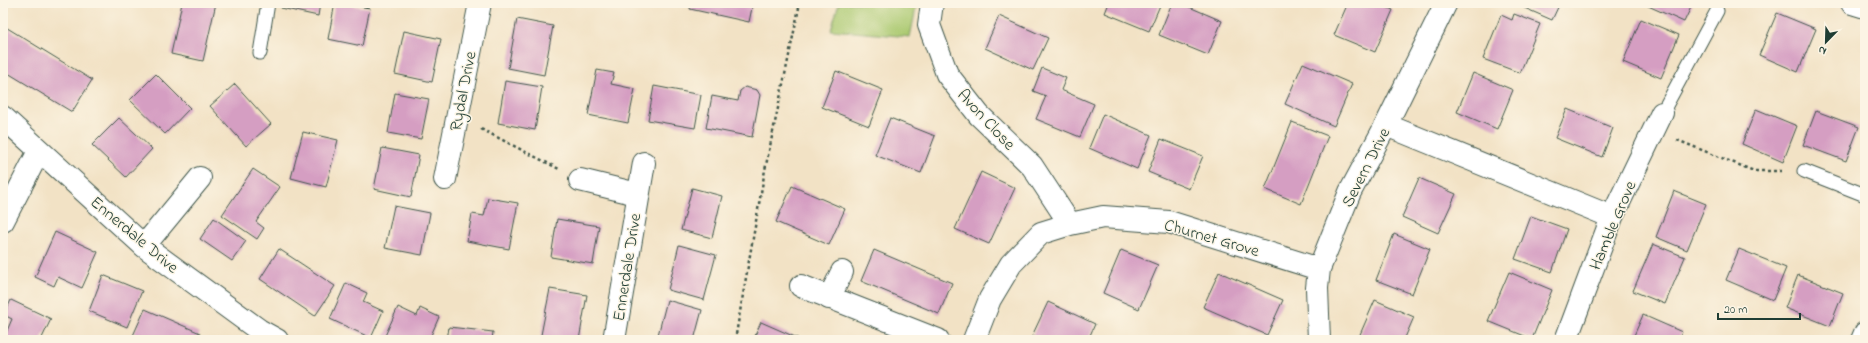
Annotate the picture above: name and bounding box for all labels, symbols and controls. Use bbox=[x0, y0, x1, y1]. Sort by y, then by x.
north arrow bbox=[1806, 22, 1846, 62]
text: N bbox=[1816, 41, 1829, 59]
street label: Rydal Drive bbox=[444, 49, 484, 133]
street label: Avon Close bbox=[951, 84, 1021, 157]
street label: Severn Drive bbox=[1336, 123, 1397, 212]
street label: Hamble Grove bbox=[1583, 177, 1644, 274]
street label: Ennerdale Drive bbox=[84, 191, 184, 280]
street label: Ennerdale Drive bbox=[607, 211, 648, 323]
street label: Churnet Grove bbox=[1161, 213, 1262, 264]
scale bar bbox=[1718, 295, 1800, 321]
text: 20 m bbox=[1724, 301, 1747, 319]

